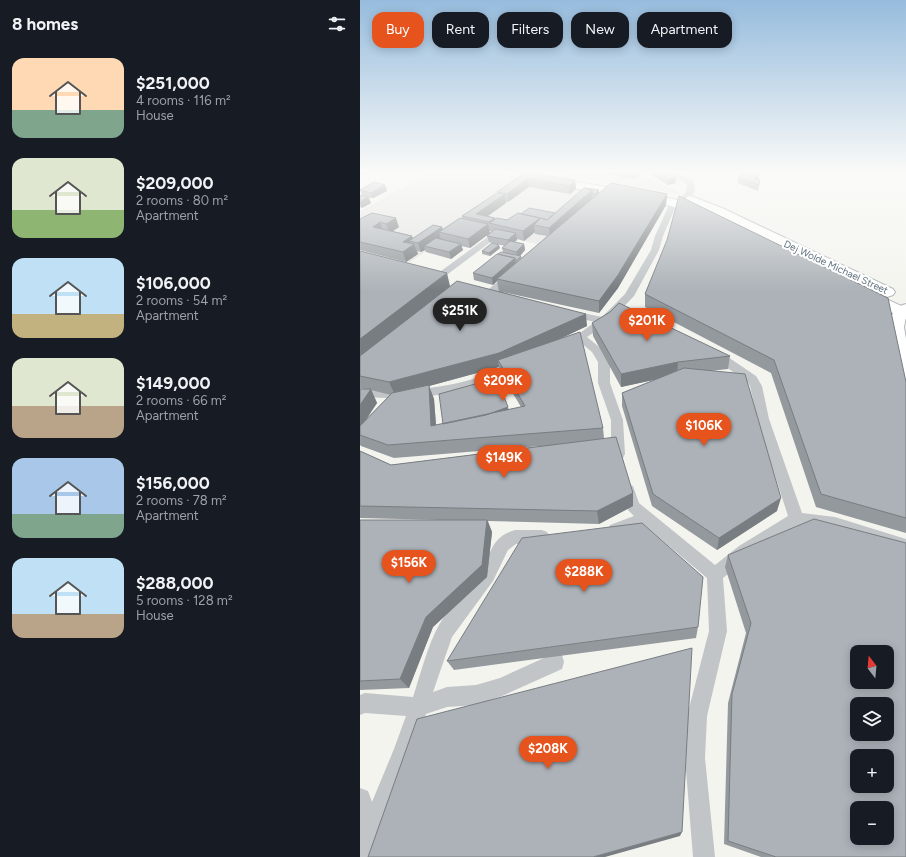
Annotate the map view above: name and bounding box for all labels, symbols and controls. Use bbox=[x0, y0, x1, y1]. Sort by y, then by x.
chip: Buy bbox=[372, 12, 424, 48]
chip: Rent bbox=[432, 12, 489, 48]
chip: Filters bbox=[497, 12, 563, 48]
chip: New bbox=[571, 12, 629, 48]
chip: Apartment bbox=[637, 12, 732, 48]
icon: filters bbox=[326, 13, 348, 35]
text: 8 homes bbox=[12, 14, 78, 34]
text: $251,000 bbox=[136, 73, 210, 93]
icon: home bbox=[44, 74, 92, 122]
text: 4 rooms · 116 m² bbox=[136, 93, 231, 108]
text: House bbox=[136, 108, 174, 123]
text: $209,000 bbox=[136, 173, 214, 193]
icon: home bbox=[44, 174, 92, 222]
text: 2 rooms · 80 m² bbox=[136, 193, 228, 208]
text: Apartment bbox=[136, 208, 199, 223]
street label: Dej Wolde Michael Street bbox=[782, 237, 890, 297]
text: $106,000 bbox=[136, 273, 211, 293]
icon: home bbox=[44, 274, 92, 322]
text: 2 rooms · 54 m² bbox=[136, 293, 227, 308]
pin: $251K bbox=[432, 298, 488, 332]
text: $251K bbox=[442, 303, 478, 318]
text: Apartment bbox=[136, 308, 199, 323]
pin: $201K bbox=[619, 308, 675, 342]
text: $201K bbox=[628, 313, 666, 328]
pin: $209K bbox=[475, 368, 531, 402]
text: $149,000 bbox=[136, 373, 211, 393]
text: $209K bbox=[483, 373, 523, 388]
icon: home bbox=[44, 374, 92, 422]
text: 2 rooms · 66 m² bbox=[136, 393, 226, 408]
text: Apartment bbox=[136, 408, 199, 423]
pin: $106K bbox=[676, 413, 732, 447]
text: $106K bbox=[685, 418, 723, 433]
pin: $149K bbox=[476, 445, 532, 479]
text: $149K bbox=[485, 450, 523, 465]
text: $156,000 bbox=[136, 473, 210, 493]
icon: home bbox=[44, 474, 92, 522]
text: 2 rooms · 78 m² bbox=[136, 493, 227, 508]
text: Apartment bbox=[136, 508, 199, 523]
pin: $156K bbox=[381, 550, 437, 584]
text: $156K bbox=[391, 555, 427, 570]
pin: $288K bbox=[556, 559, 612, 593]
text: $288K bbox=[564, 564, 604, 579]
text: $288,000 bbox=[136, 573, 214, 593]
icon: home bbox=[44, 574, 92, 622]
text: 5 rooms · 128 m² bbox=[136, 593, 233, 608]
text: House bbox=[136, 608, 174, 623]
north arrow bbox=[850, 645, 894, 689]
map controls bbox=[850, 645, 894, 845]
button: layers bbox=[850, 697, 894, 741]
pin: $208K bbox=[520, 736, 576, 770]
text: $208K bbox=[528, 741, 568, 756]
button: + bbox=[850, 749, 894, 793]
button: − bbox=[850, 801, 894, 845]

